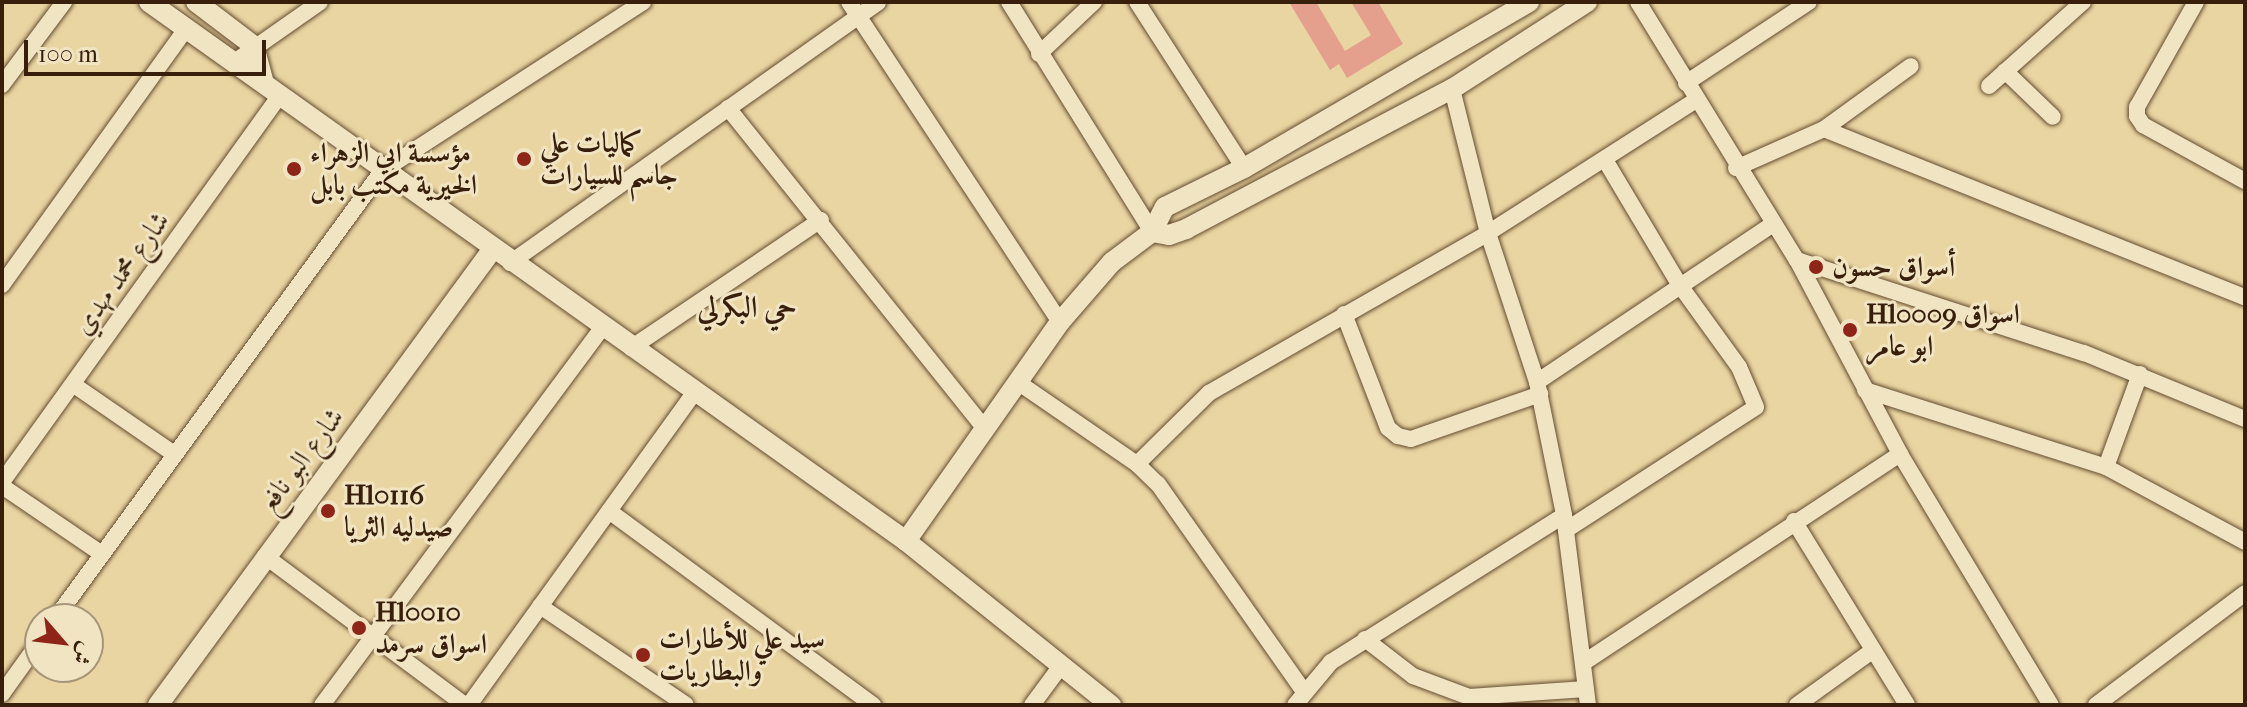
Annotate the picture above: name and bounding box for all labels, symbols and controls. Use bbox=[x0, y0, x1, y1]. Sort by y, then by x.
scale bar bbox=[28, 24, 270, 74]
text: 100 m bbox=[38, 40, 98, 68]
place label: كماليات علي جاسم للسيارات bbox=[540, 126, 678, 192]
place label: مؤسسة ابي الزهراء الخيرية مكتب بابل bbox=[310, 136, 477, 202]
marker: كماليات علي جاسم للسيارات bbox=[515, 150, 533, 168]
marker: مؤسسة ابي الزهراء الخيرية مكتب بابل bbox=[285, 160, 303, 178]
street label: شارع محمد مهدي bbox=[65, 205, 177, 341]
place label: أسواق حسون bbox=[1832, 250, 1955, 284]
marker: أسواق حسون bbox=[1807, 258, 1825, 276]
district label: حي البكرلي bbox=[697, 290, 797, 326]
place label: Hl0009 اسواق ابو عامر bbox=[1866, 297, 2020, 363]
marker: Hl0009 اسواق ابو عامر bbox=[1841, 321, 1859, 339]
street label: شارع البو نافع bbox=[251, 401, 351, 519]
place label: Hl0116 صيدليه الثريا bbox=[344, 478, 453, 544]
marker: Hl0116 صيدليه الثريا bbox=[319, 502, 337, 520]
place label: Hl0010 اسواق سرمد bbox=[375, 595, 487, 661]
north arrow bbox=[24, 603, 104, 683]
marker: Hl0010 اسواق سرمد bbox=[350, 619, 368, 637]
place label: سيد علي للأطارات والبطاريات bbox=[659, 622, 825, 688]
text: ش bbox=[67, 638, 100, 669]
marker: سيد علي للأطارات والبطاريات bbox=[634, 646, 652, 664]

